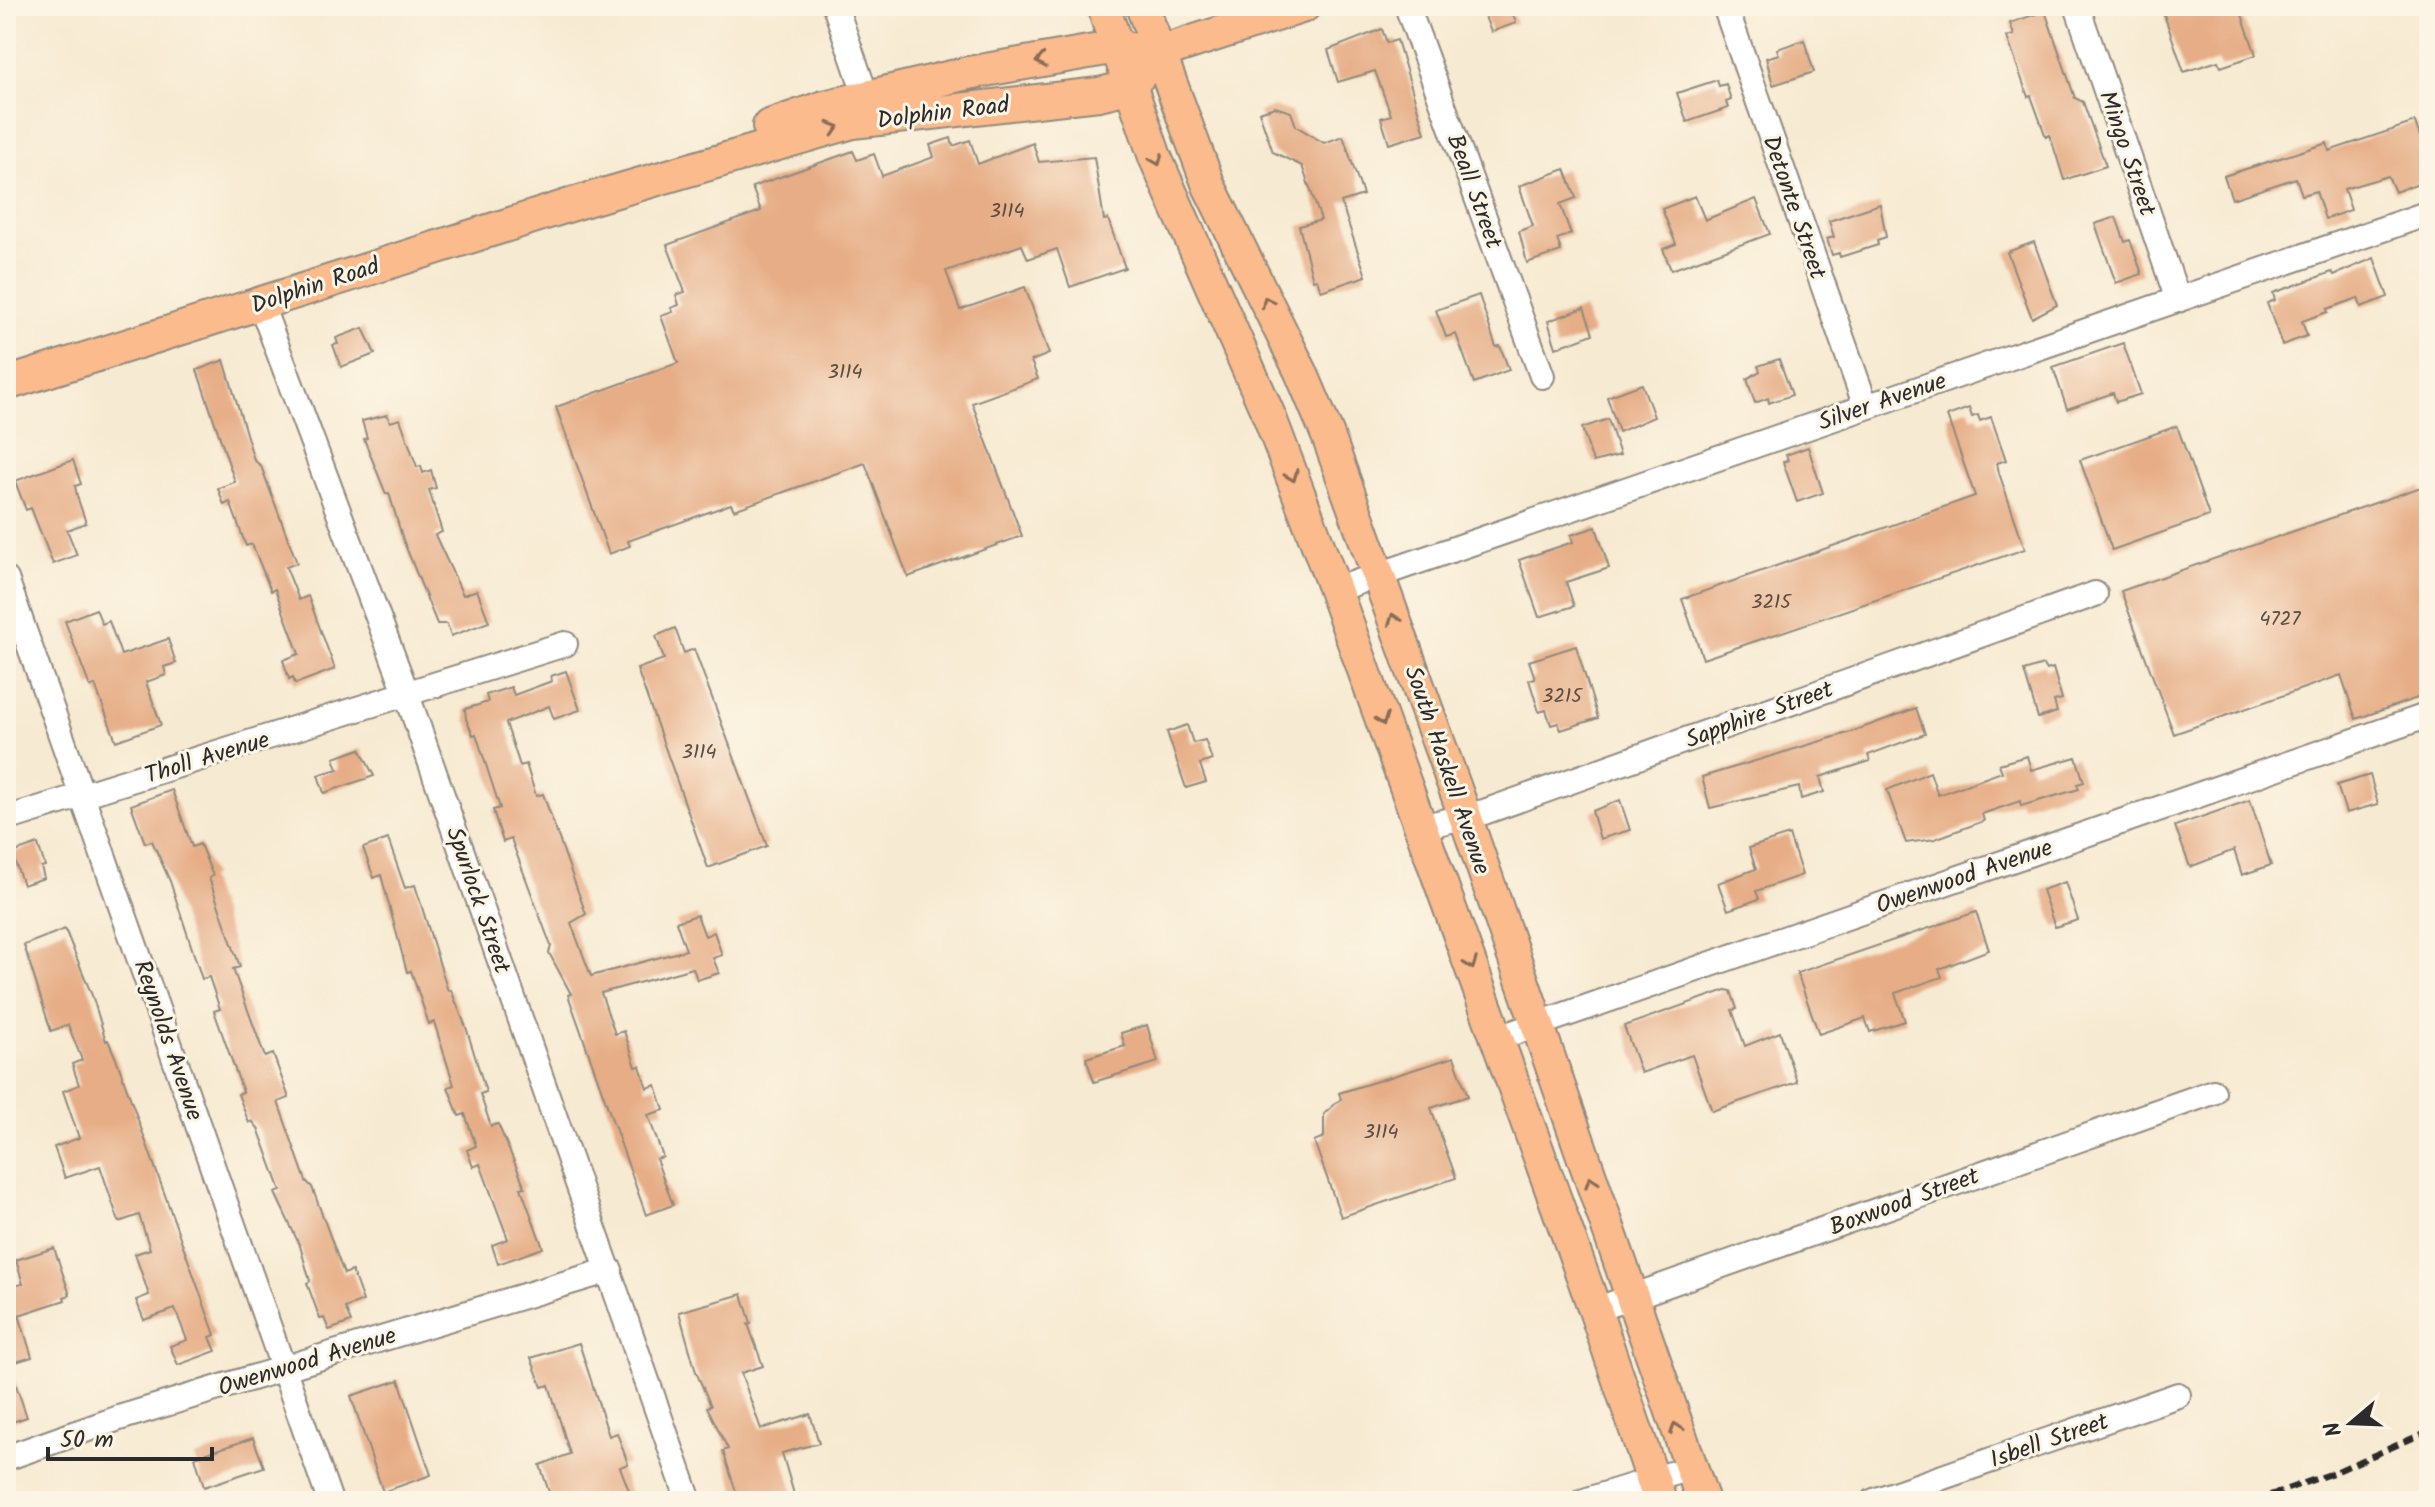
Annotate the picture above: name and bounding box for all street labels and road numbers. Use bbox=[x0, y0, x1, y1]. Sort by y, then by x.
street label: Dolphin Road bbox=[875, 86, 1012, 141]
street label: Mingo Street bbox=[2087, 86, 2166, 222]
street label: Beall Street bbox=[1435, 129, 1513, 255]
street label: Detonte Street bbox=[1751, 130, 1837, 285]
street label: Dolphin Road bbox=[246, 247, 386, 325]
street label: Silver Avenue bbox=[1813, 362, 1952, 443]
street label: South Haskell Avenue bbox=[1393, 661, 1501, 880]
street label: Sapphire Street bbox=[1680, 670, 1840, 760]
street label: Tholl Avenue bbox=[140, 721, 275, 796]
street label: Spurlock Street bbox=[434, 822, 521, 980]
street label: Owenwood Avenue bbox=[1871, 829, 2058, 926]
street label: Reynolds Avenue bbox=[122, 955, 213, 1126]
street label: Boxwood Street bbox=[1824, 1157, 1986, 1248]
street label: Owenwood Avenue bbox=[213, 1317, 402, 1408]
street label: Isbell Street bbox=[1985, 1403, 2115, 1480]

